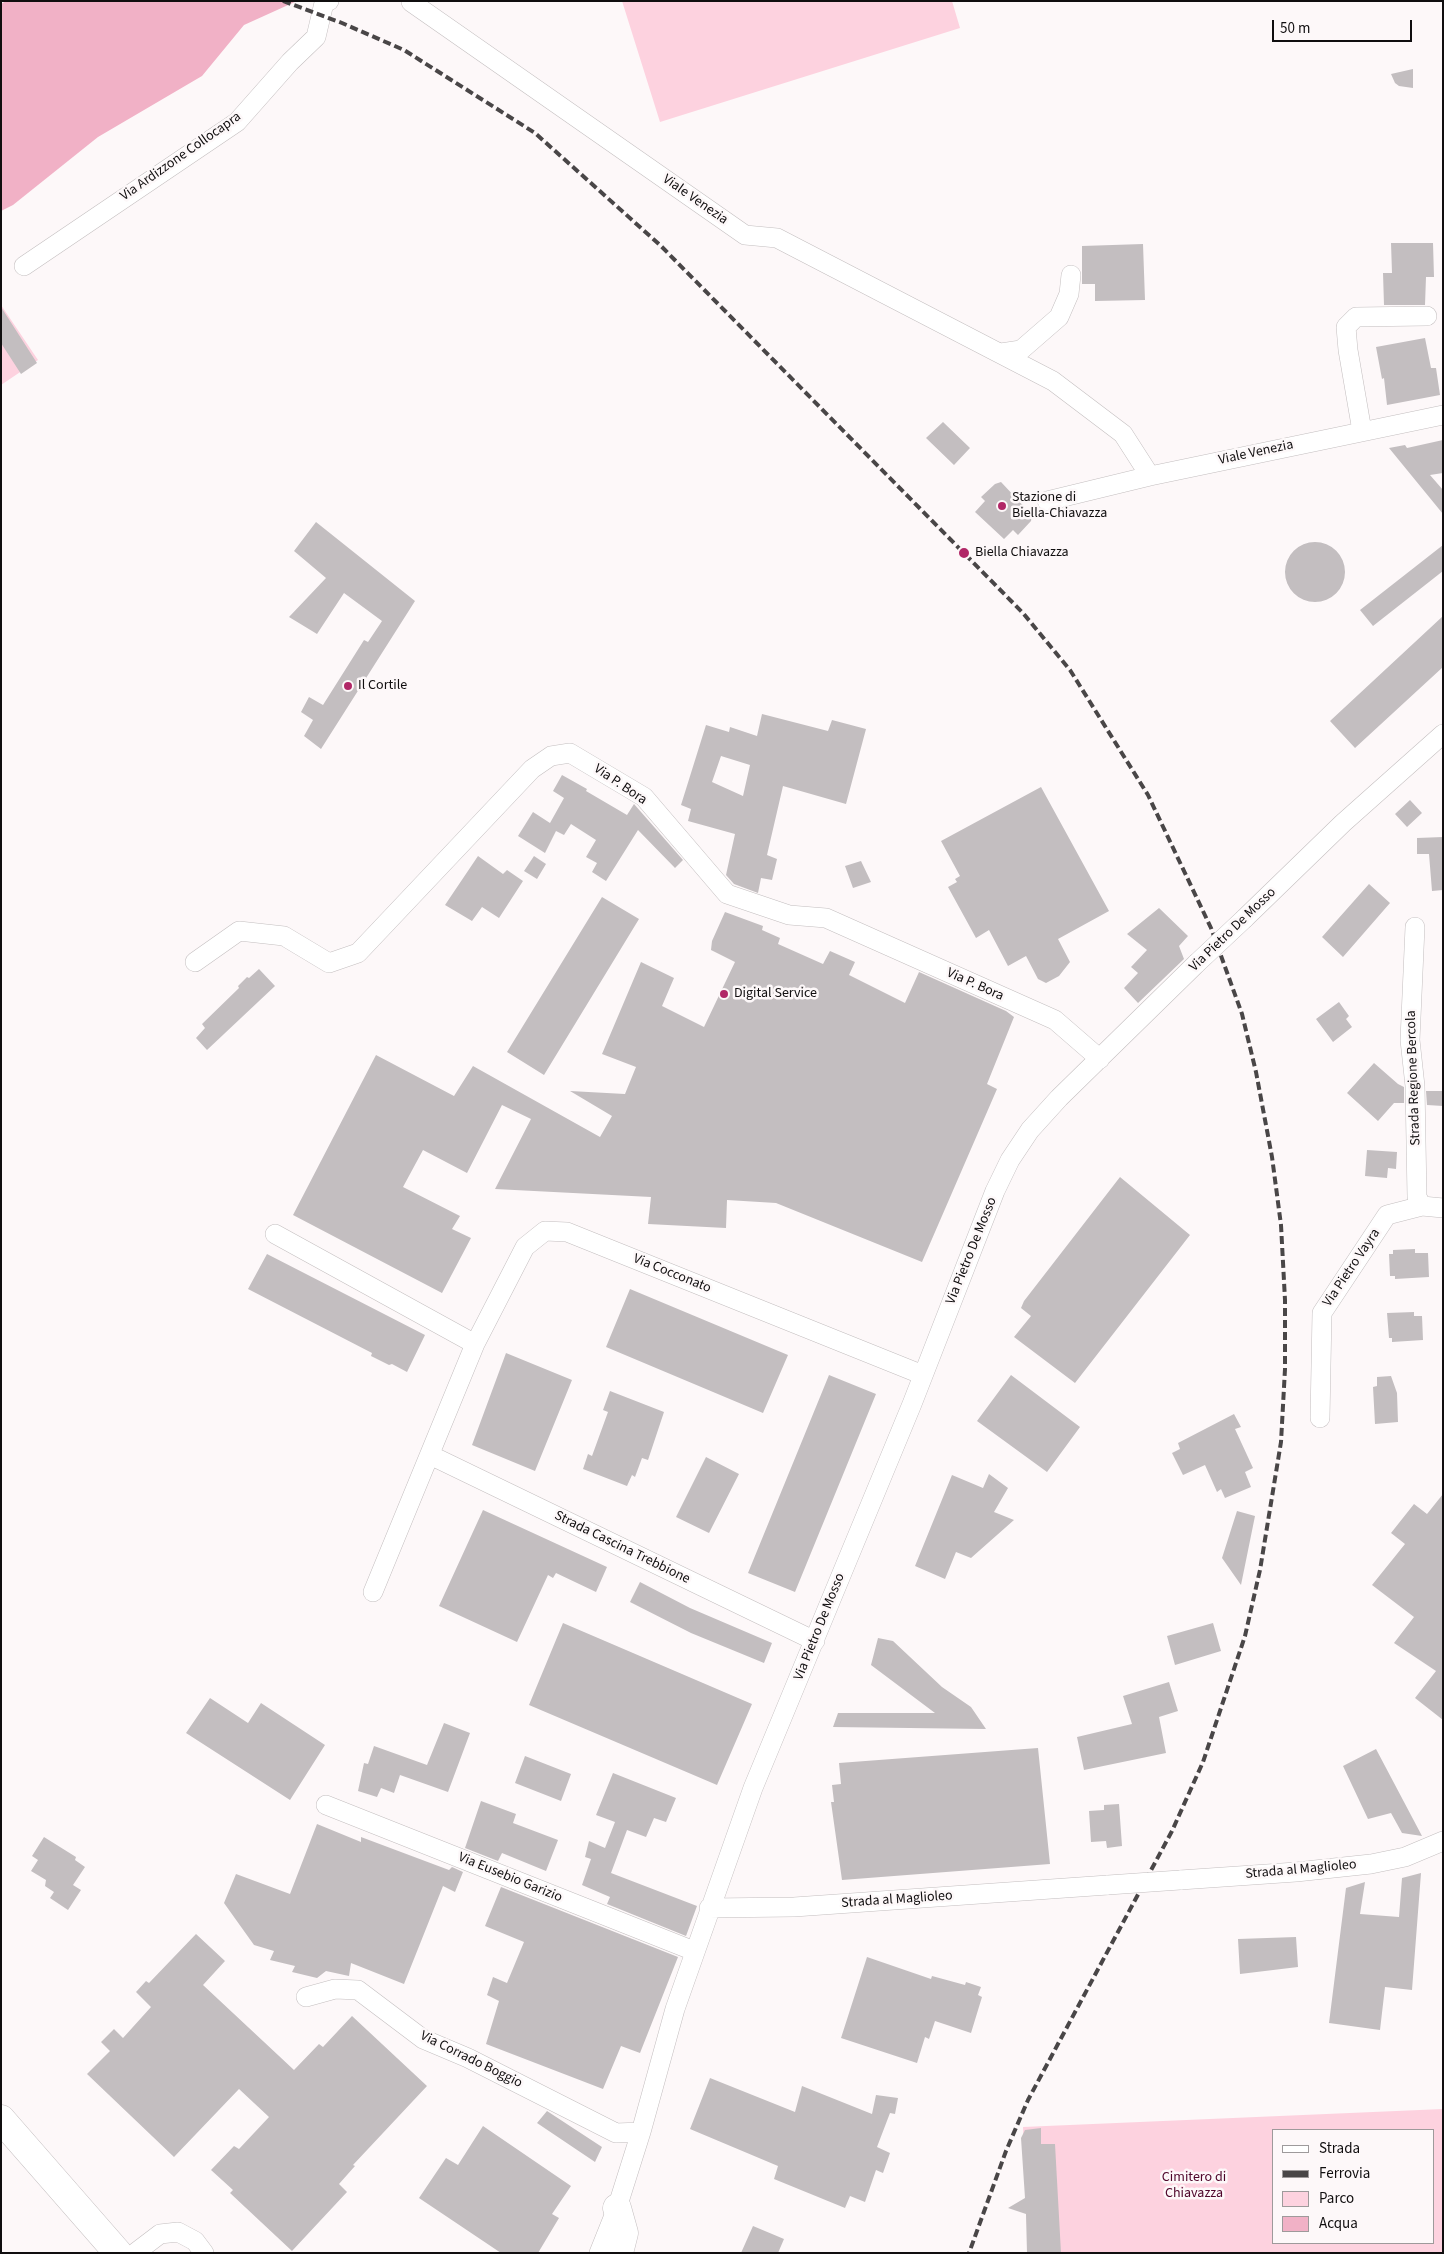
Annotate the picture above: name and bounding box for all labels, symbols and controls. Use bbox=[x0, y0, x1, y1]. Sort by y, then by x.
scale bar bbox=[1274, 10, 1414, 42]
text: 50 m bbox=[1280, 18, 1310, 39]
street label: Via Ardizzone Collocapra bbox=[117, 109, 245, 205]
street label: Viale Venezia bbox=[659, 171, 731, 229]
street label: Viale Venezia bbox=[1217, 437, 1295, 469]
place label: Stazione di Biella-Chiavazza bbox=[1012, 490, 1107, 522]
marker: Stazione di Biella-Chiavazza bbox=[996, 500, 1008, 512]
place label: Biella Chiavazza bbox=[975, 545, 1069, 561]
marker: Biella Chiavazza bbox=[957, 546, 971, 560]
place label: Il Cortile bbox=[358, 678, 407, 694]
marker: Il Cortile bbox=[342, 680, 354, 692]
street label: Via P. Bora bbox=[590, 761, 650, 809]
street label: Via Pietro De Mosso bbox=[1186, 884, 1280, 976]
street label: Via P. Bora bbox=[944, 965, 1006, 1005]
place label: Digital Service bbox=[734, 986, 817, 1002]
marker: Digital Service bbox=[718, 988, 730, 1000]
street label: Strada Regione Bercola bbox=[1403, 1010, 1425, 1146]
street label: Via Pietro De Mosso bbox=[943, 1195, 1001, 1307]
street label: Via Pietro Vayra bbox=[1320, 1226, 1384, 1310]
street label: Via Cocconato bbox=[631, 1251, 713, 1297]
street label: Strada Cascina Trebbione bbox=[551, 1508, 693, 1588]
street label: Via Pietro De Mosso bbox=[791, 1571, 849, 1683]
street label: Via Eusebio Garizio bbox=[455, 1849, 565, 1907]
street label: Strada al Maglioleo bbox=[1245, 1857, 1357, 1883]
street label: Strada al Maglioleo bbox=[841, 1888, 953, 1912]
street label: Via Corrado Boggio bbox=[417, 2028, 525, 2092]
legend bbox=[1272, 2129, 1434, 2244]
text: Strada bbox=[1319, 2138, 1360, 2159]
text: Ferrovia bbox=[1319, 2163, 1370, 2184]
park label: Cimitero di Chiavazza bbox=[1162, 2170, 1226, 2202]
text: Parco bbox=[1319, 2188, 1354, 2209]
text: Acqua bbox=[1319, 2213, 1358, 2234]

